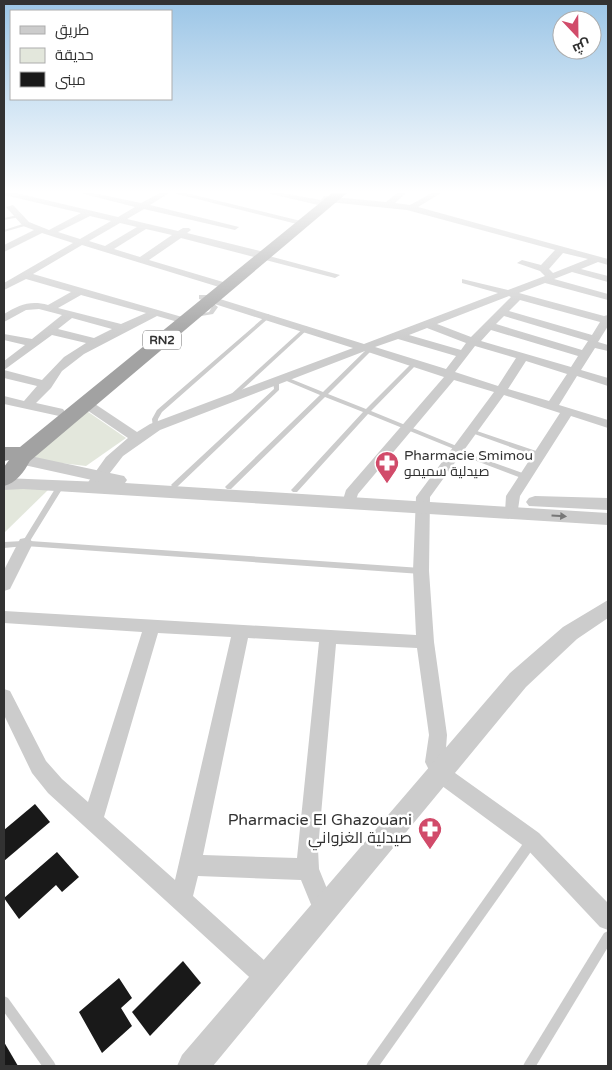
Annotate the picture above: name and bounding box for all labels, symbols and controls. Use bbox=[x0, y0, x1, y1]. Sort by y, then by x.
legend bbox=[10, 10, 172, 100]
north arrow bbox=[552, 10, 602, 60]
text: طريق bbox=[55, 21, 89, 40]
text: ش bbox=[570, 35, 593, 58]
text: حديقة bbox=[55, 46, 94, 64]
text: مبنى bbox=[55, 71, 86, 90]
road number: RN2 bbox=[143, 330, 181, 350]
place label: Pharmacie Smimou صيدلية سميمو bbox=[404, 447, 533, 480]
pharmacy icon: Pharmacie Smimou صيدلية سميمو bbox=[374, 450, 400, 484]
one-way arrow bbox=[551, 512, 567, 520]
place label: Pharmacie El Ghazouani صيدلية الغزواني bbox=[228, 810, 412, 851]
pharmacy icon: Pharmacie El Ghazouani صيدلية الغزواني bbox=[417, 816, 443, 850]

